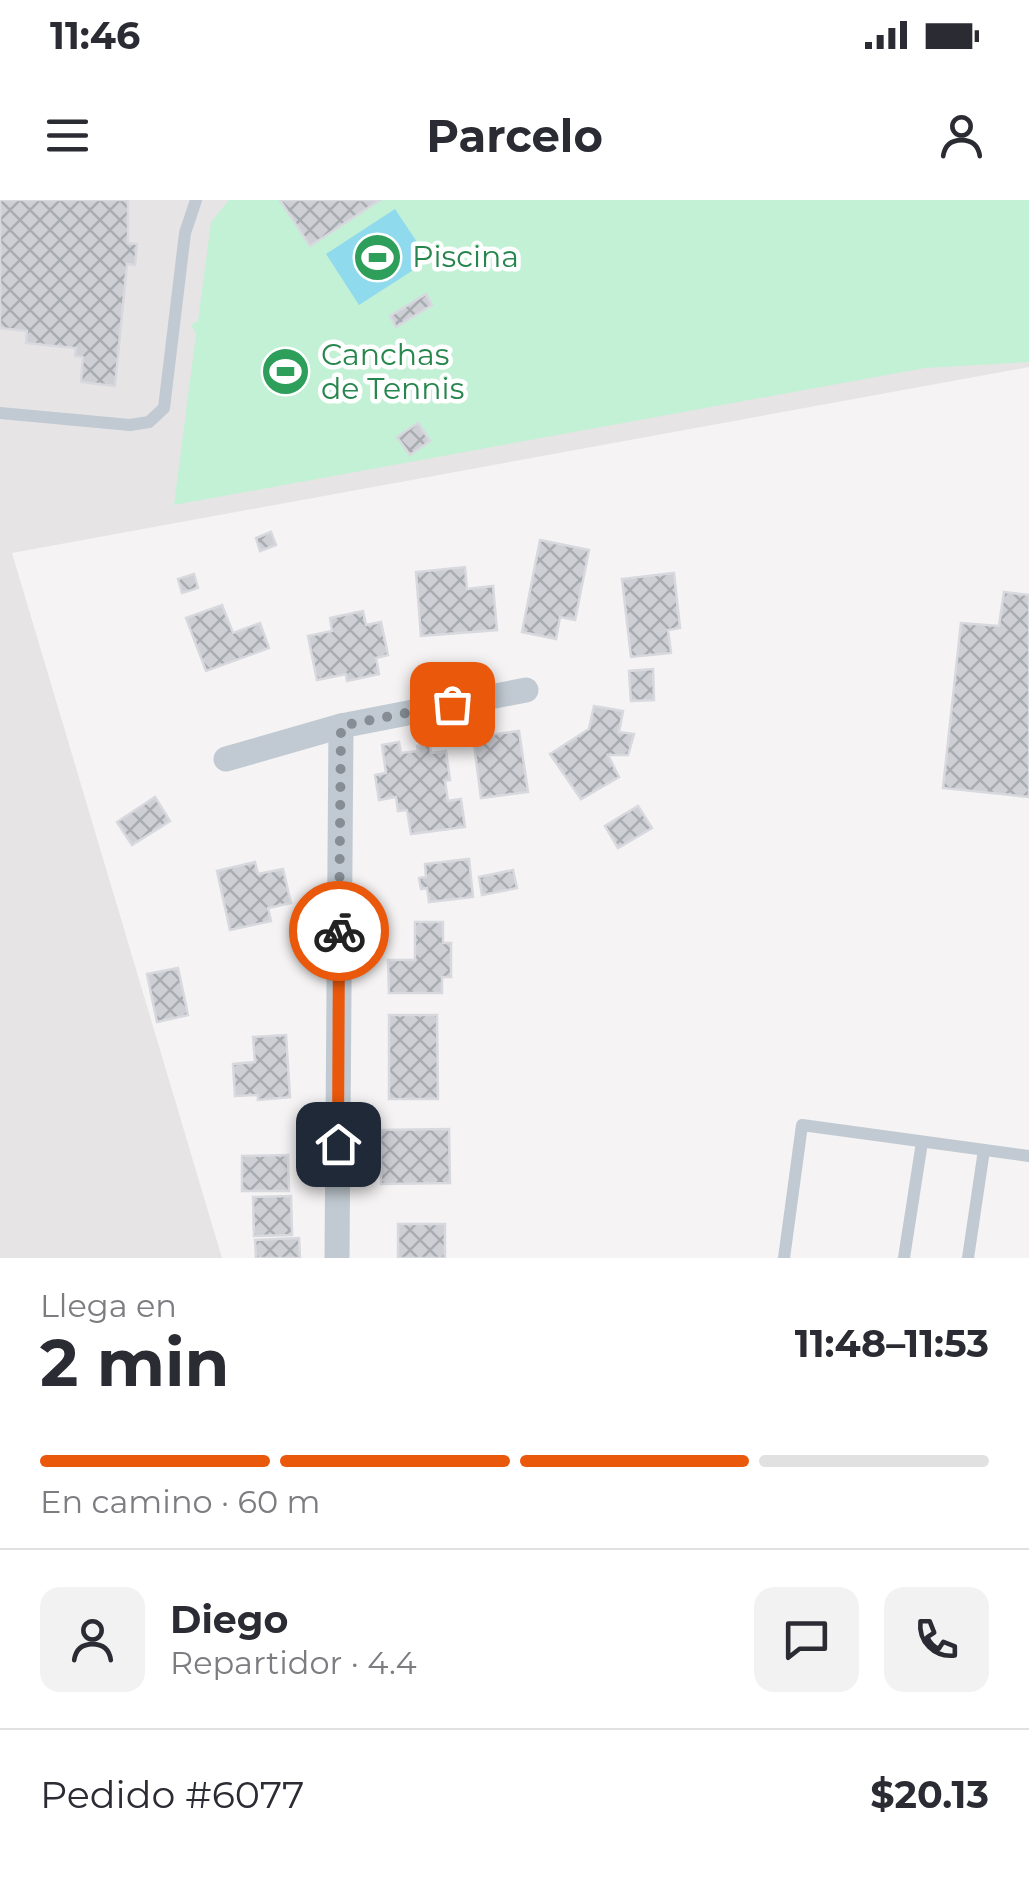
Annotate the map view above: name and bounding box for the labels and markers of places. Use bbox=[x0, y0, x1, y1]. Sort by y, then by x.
sports icon: Piscina bbox=[351, 231, 403, 283]
place label: Piscina bbox=[412, 238, 519, 275]
place label: Canchas de Tennis bbox=[321, 336, 464, 407]
sports icon: Canchas de Tennis bbox=[260, 346, 312, 398]
pin bbox=[410, 662, 495, 747]
pin bbox=[296, 1102, 381, 1187]

